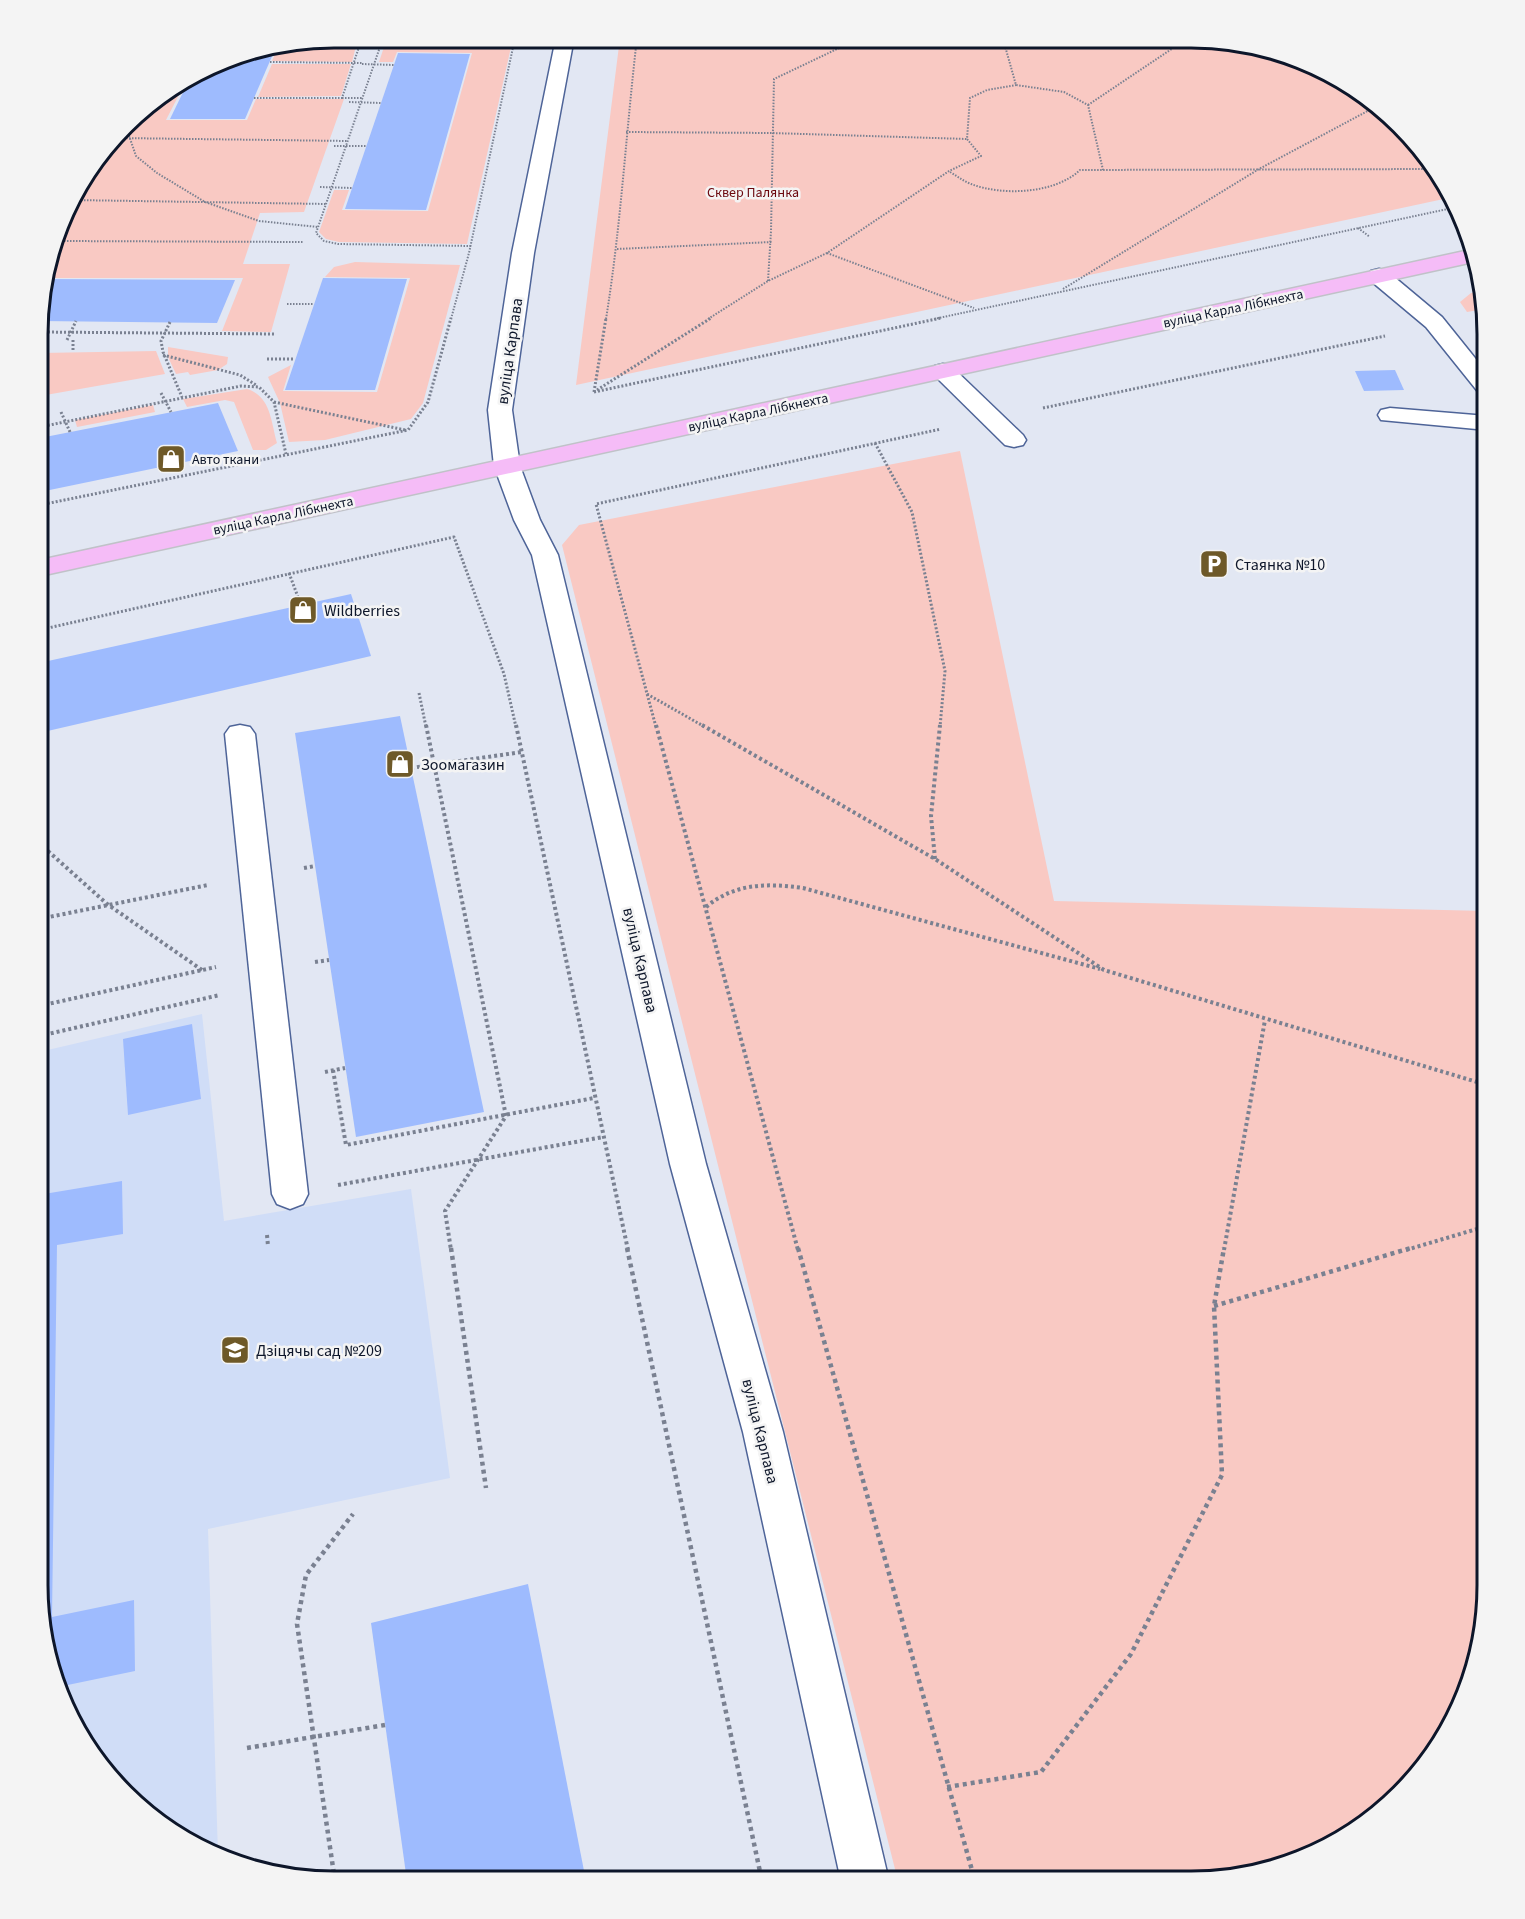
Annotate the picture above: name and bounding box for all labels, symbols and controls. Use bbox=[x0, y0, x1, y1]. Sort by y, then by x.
park label: Сквер Палянка bbox=[707, 183, 799, 203]
street label: вуліца Карла Лібкнехта bbox=[1161, 284, 1305, 334]
street label: вуліца Карпава bbox=[492, 296, 528, 406]
street label: вуліца Карла Лібкнехта bbox=[686, 388, 830, 438]
shop icon: Авто ткани bbox=[155, 443, 187, 475]
place label: Авто ткани bbox=[192, 450, 259, 470]
street label: вуліца Карла Лібкнехта bbox=[211, 491, 355, 541]
parking icon: Стаянка №10 bbox=[1198, 548, 1230, 580]
place label: Стаянка №10 bbox=[1235, 554, 1325, 576]
shop icon: Wildberries bbox=[287, 594, 319, 626]
place label: Wildberries bbox=[324, 600, 400, 622]
shop icon: Зоомагазин bbox=[384, 748, 416, 780]
place label: Зоомагазин bbox=[421, 754, 505, 776]
street label: вуліца Карпава bbox=[617, 905, 663, 1015]
school or university icon: Дзіцячы сад №209 bbox=[219, 1334, 251, 1366]
place label: Дзіцячы сад №209 bbox=[256, 1340, 382, 1362]
street label: вуліца Карпава bbox=[736, 1376, 784, 1486]

